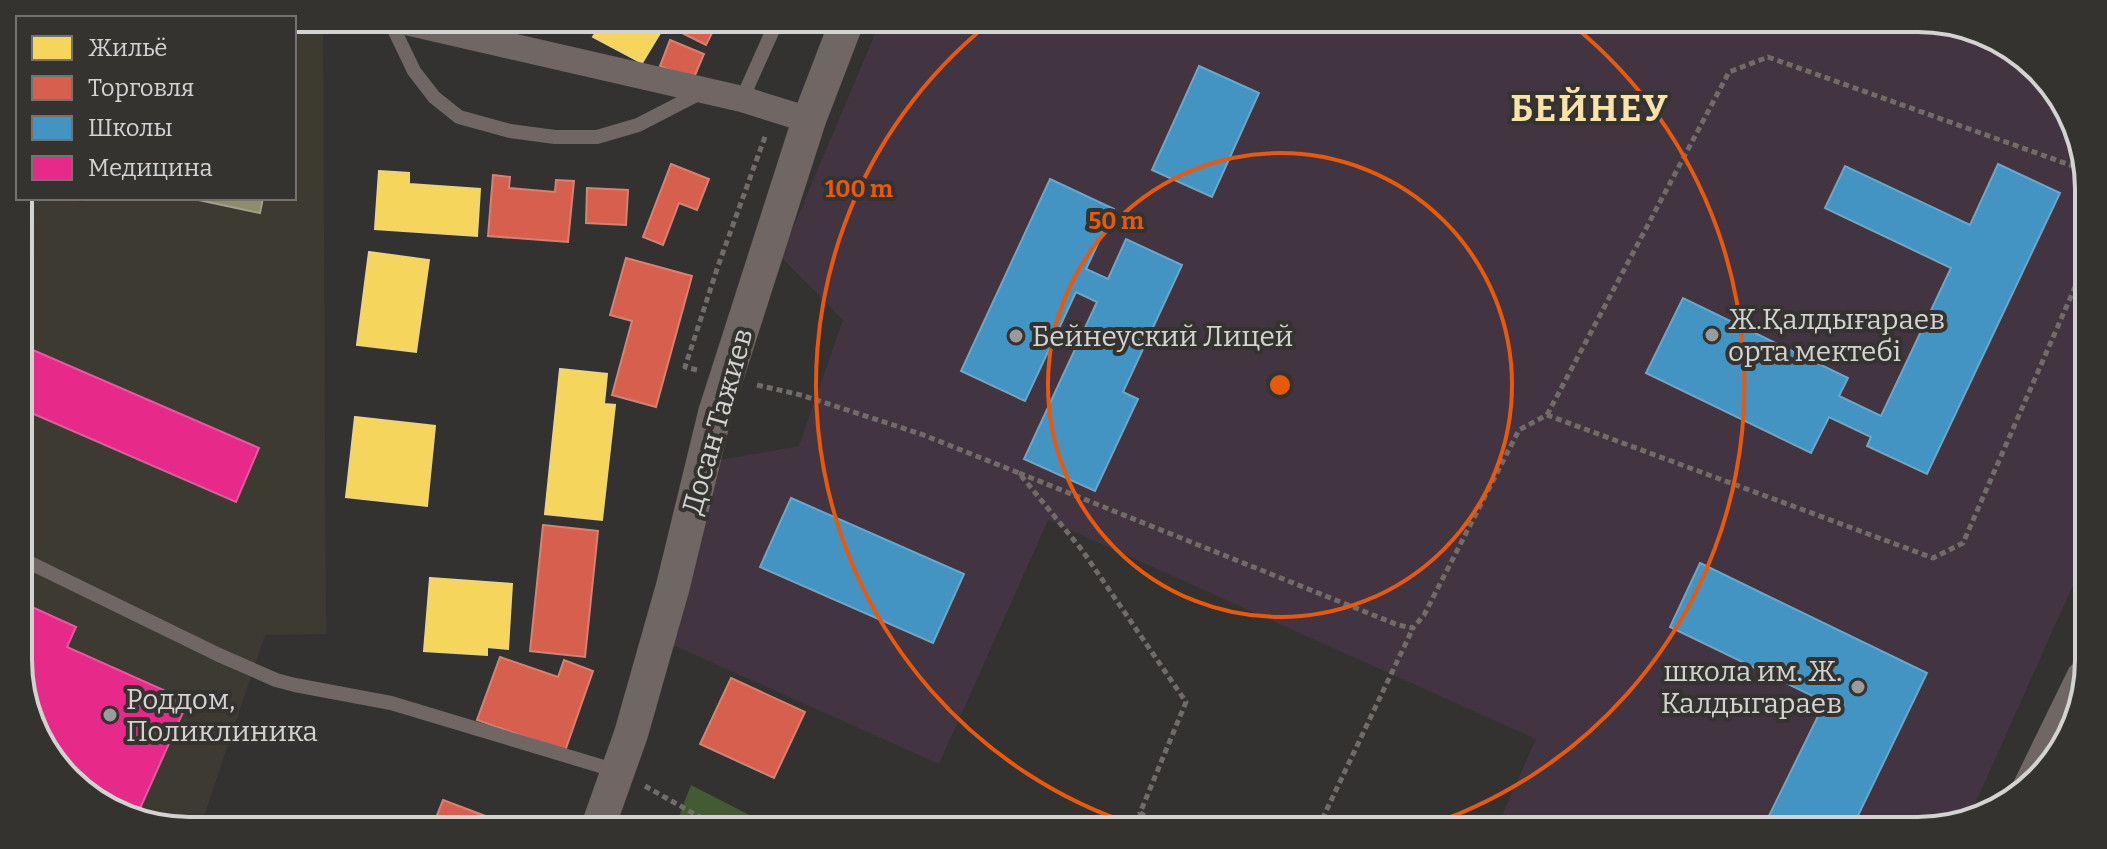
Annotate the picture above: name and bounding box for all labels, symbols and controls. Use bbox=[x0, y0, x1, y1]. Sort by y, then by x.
legend bbox=[16, 16, 296, 200]
text: Жильё bbox=[88, 34, 167, 62]
text: Торговля bbox=[88, 74, 194, 102]
district label: БЕЙНЕУ bbox=[1510, 86, 1670, 131]
text: Школы bbox=[88, 114, 173, 142]
text: Медицина bbox=[88, 154, 213, 182]
text: 100 m bbox=[825, 175, 893, 203]
text: 50 m bbox=[1088, 207, 1144, 235]
place label: Ж.Қалдығараев орта мектебі bbox=[1728, 303, 1945, 368]
place label: Бейнеуский Лицей bbox=[1032, 320, 1293, 353]
street label: Досан Тажиев bbox=[675, 325, 760, 518]
marker: Ж.Қалдығараев орта мектебі bbox=[1703, 326, 1721, 344]
marker: Бейнеуский Лицей bbox=[1007, 327, 1025, 345]
centre of rings bbox=[1266, 371, 1294, 399]
place label: школа им. Ж. Калдыгараев bbox=[1661, 655, 1842, 720]
marker: школа им. Ж. Калдыгараев bbox=[1849, 678, 1867, 696]
place label: Роддом, Поликлиника bbox=[126, 683, 318, 748]
marker: Роддом, Поликлиника bbox=[101, 706, 119, 724]

